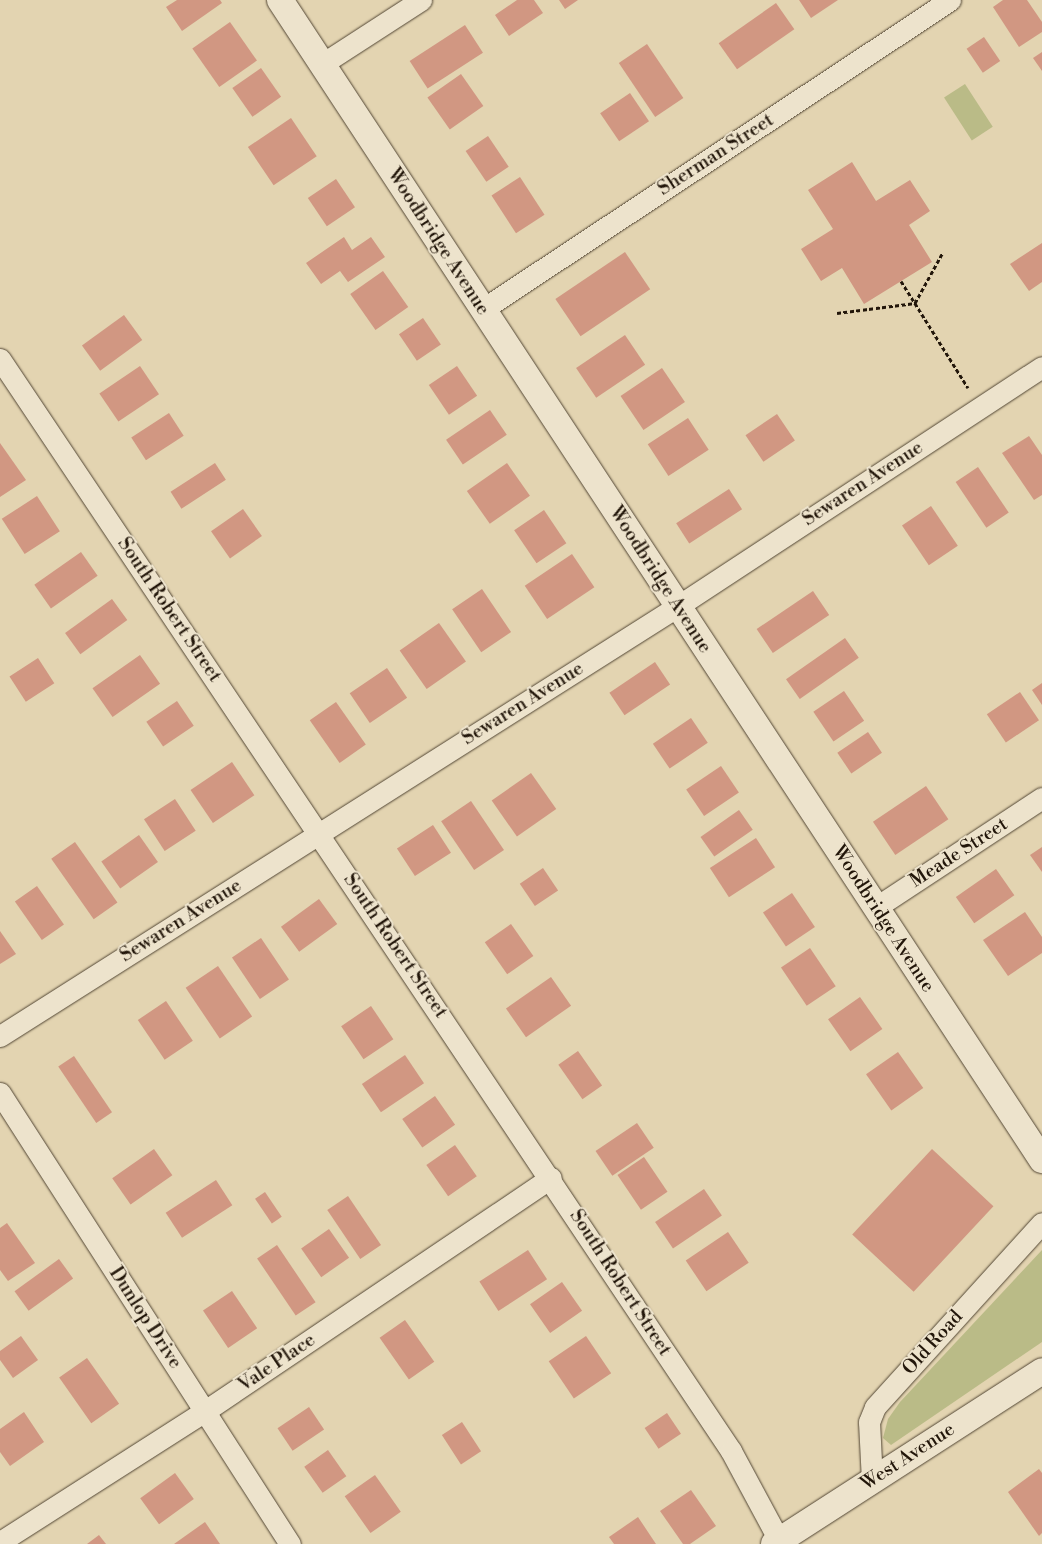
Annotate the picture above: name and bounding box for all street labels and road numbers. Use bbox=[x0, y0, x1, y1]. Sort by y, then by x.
street label: Sherman Street bbox=[654, 109, 778, 201]
street label: Woodbridge Avenue bbox=[382, 164, 494, 320]
street label: Sewaren Avenue bbox=[799, 437, 927, 531]
street label: Woodbridge Avenue bbox=[604, 502, 716, 658]
street label: South Robert Street bbox=[112, 533, 226, 687]
street label: Sewaren Avenue bbox=[458, 658, 588, 750]
street label: Meade Street bbox=[906, 813, 1012, 893]
street label: Woodbridge Avenue bbox=[827, 841, 939, 997]
street label: South Robert Street bbox=[338, 869, 452, 1023]
street label: Sewaren Avenue bbox=[116, 875, 246, 967]
street label: South Robert Street bbox=[564, 1206, 676, 1360]
street label: Dunlop Drive bbox=[104, 1263, 186, 1373]
street label: Old Road bbox=[898, 1306, 968, 1380]
street label: Vale Place bbox=[234, 1329, 320, 1397]
street label: West Avenue bbox=[857, 1418, 959, 1496]

